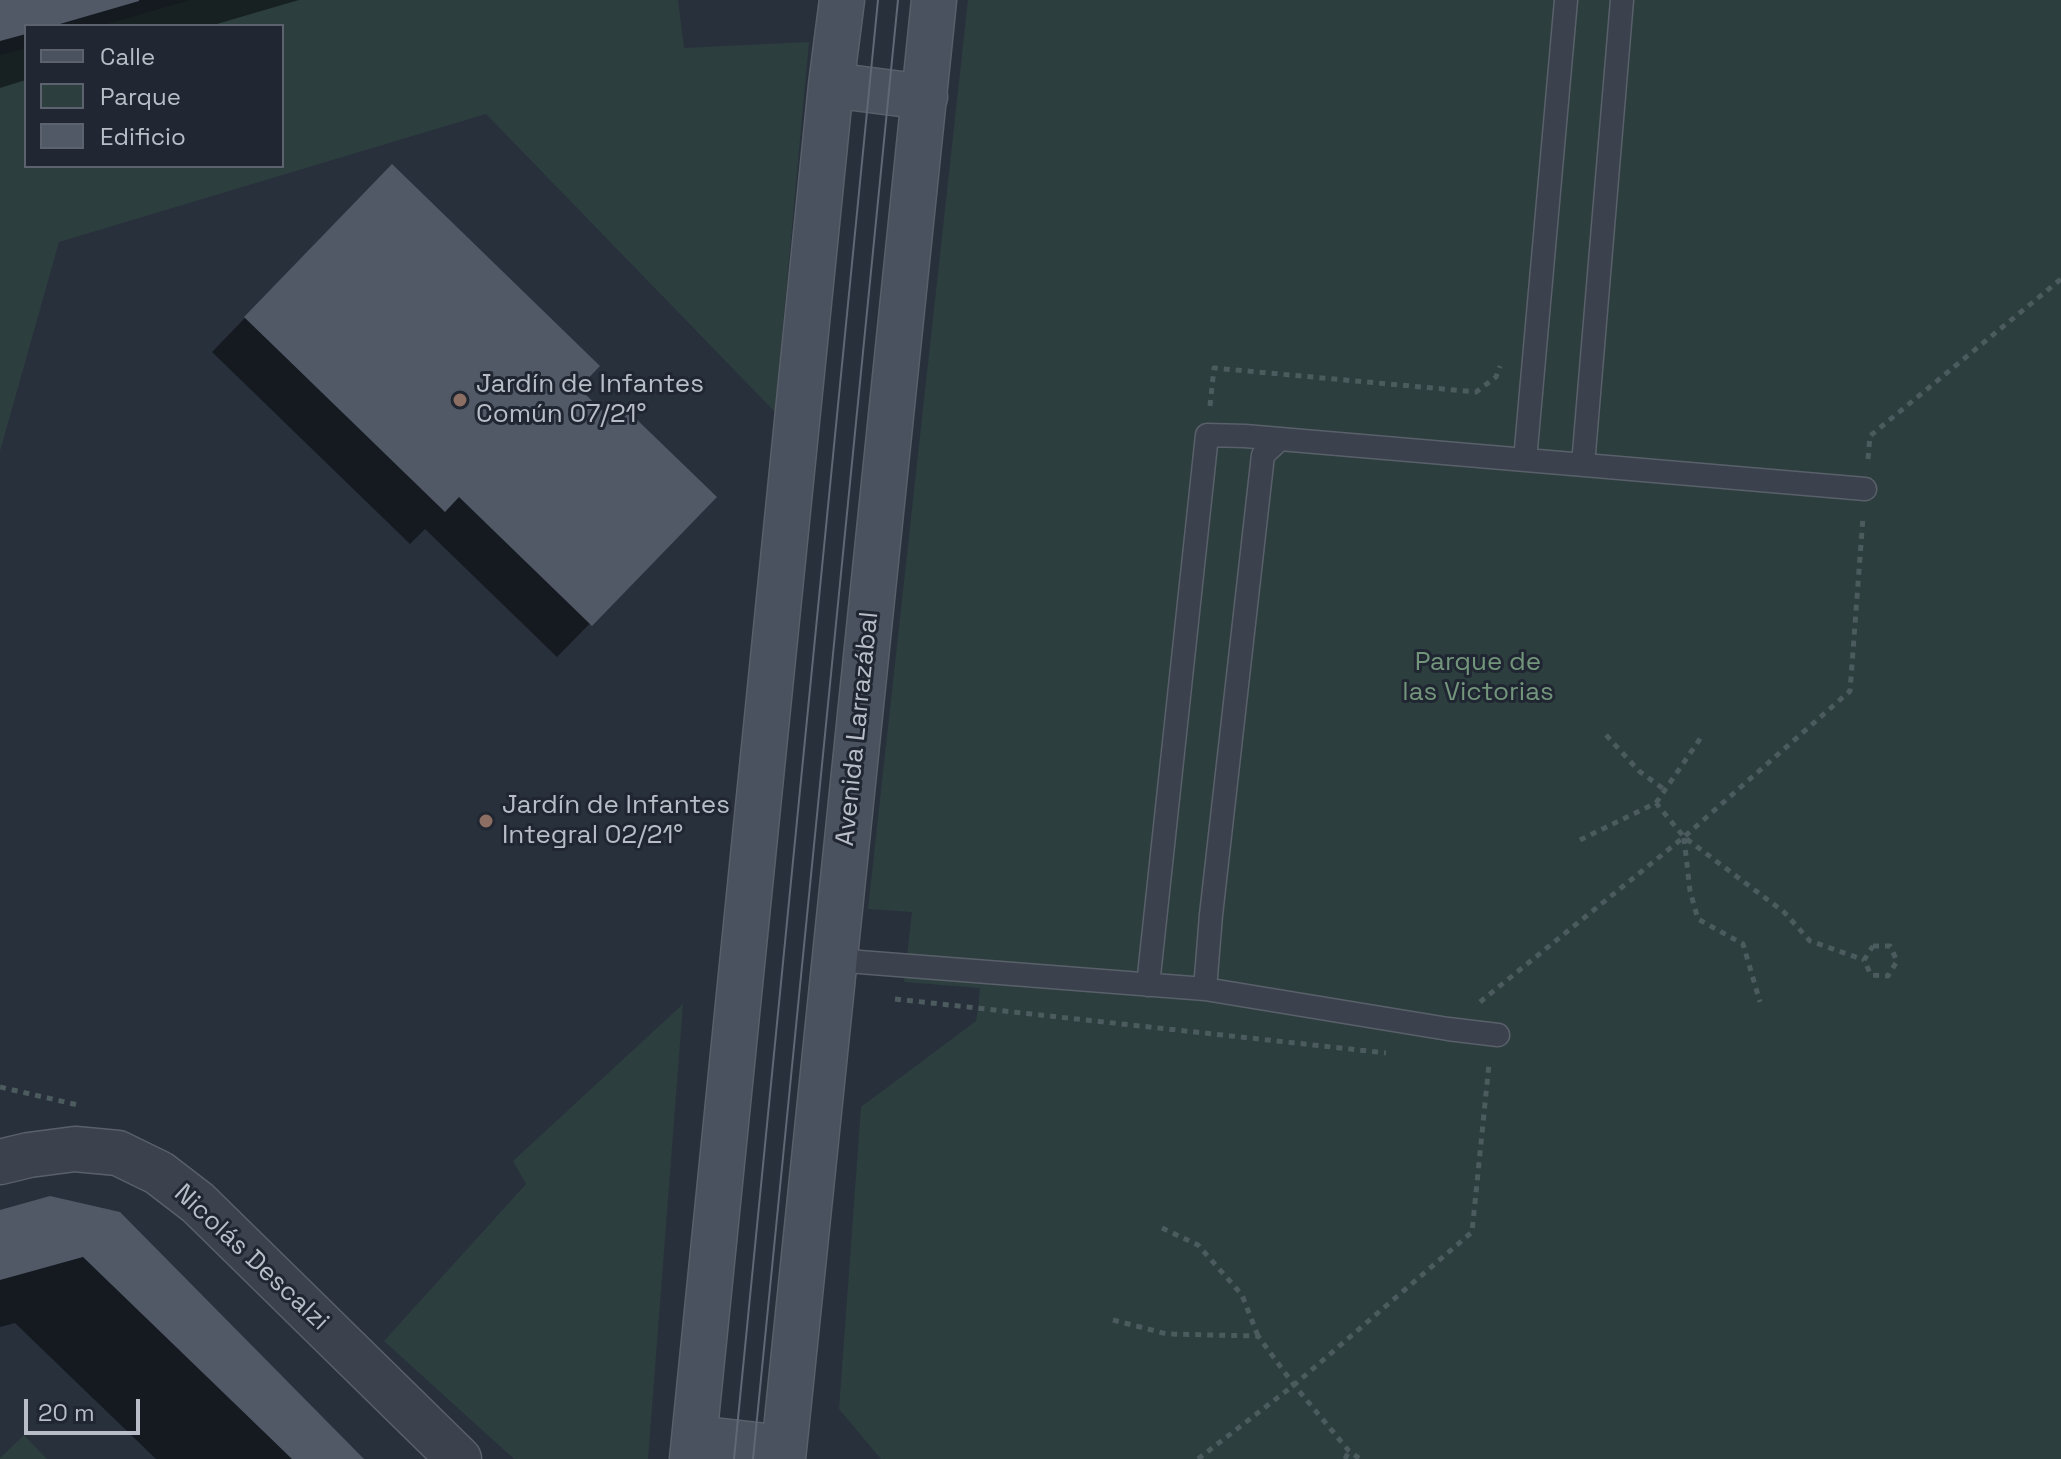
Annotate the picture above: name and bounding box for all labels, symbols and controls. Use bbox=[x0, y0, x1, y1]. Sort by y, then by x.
legend bbox=[24, 24, 284, 168]
text: Calle bbox=[100, 41, 155, 72]
text: Parque bbox=[100, 81, 181, 112]
text: Edificio bbox=[100, 121, 186, 152]
place label: Jardín de Infantes Común 07/21° bbox=[476, 369, 704, 430]
marker: Jardín de Infantes Común 07/21° bbox=[451, 391, 469, 409]
street label: Avenida Larrazábal bbox=[830, 610, 886, 848]
park label: Parque de las Victorias bbox=[1402, 647, 1554, 708]
place label: Jardín de Infantes Integral 02/21° bbox=[502, 790, 730, 852]
marker: Jardín de Infantes Integral 02/21° bbox=[477, 812, 495, 830]
street label: Nicolás Descalzi bbox=[167, 1178, 335, 1338]
scale bar bbox=[28, 1383, 144, 1433]
text: 20 m bbox=[38, 1397, 95, 1428]

